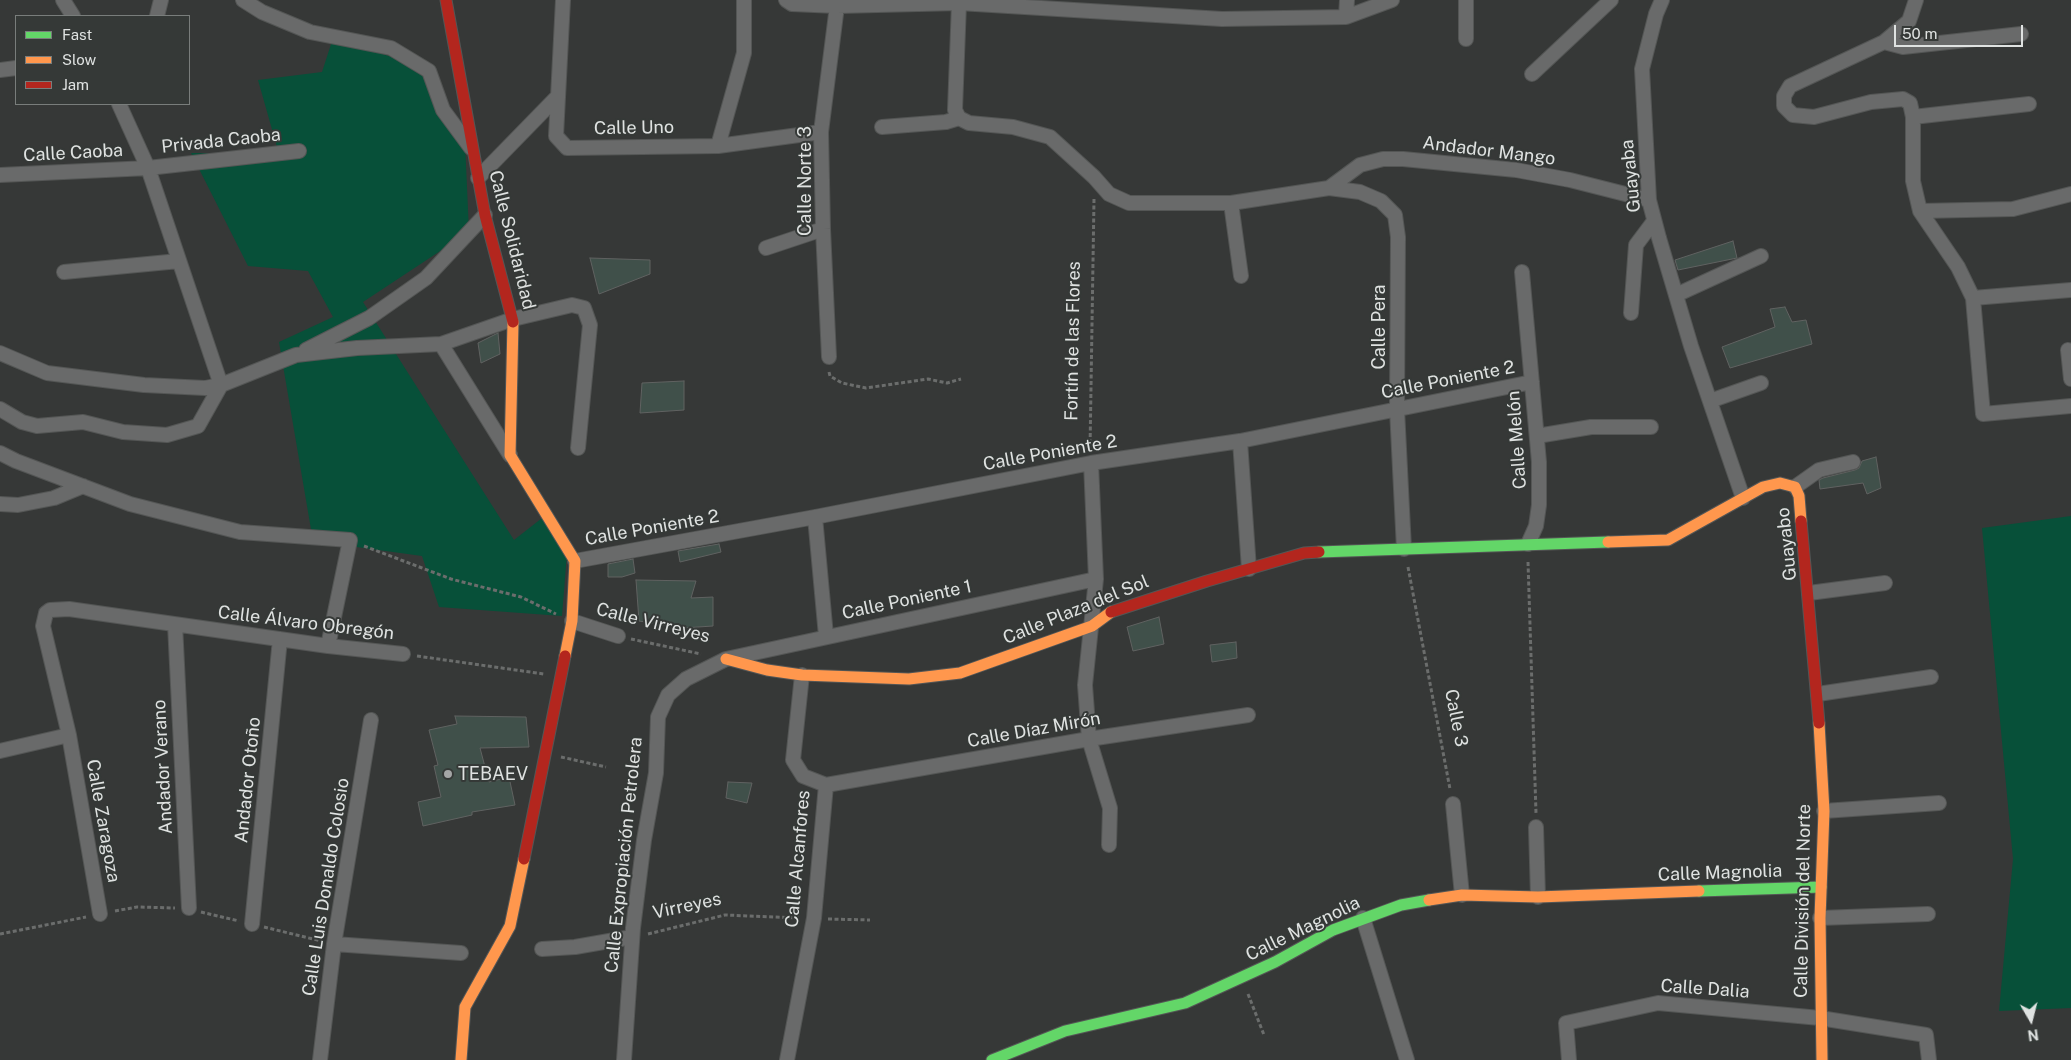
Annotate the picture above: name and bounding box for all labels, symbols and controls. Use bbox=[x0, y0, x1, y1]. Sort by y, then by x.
legend bbox=[15, 15, 190, 105]
scale bar bbox=[1896, 15, 2025, 47]
text: 50 m bbox=[1902, 25, 1937, 42]
text: Fast bbox=[62, 26, 92, 43]
text: Slow bbox=[62, 51, 96, 68]
text: Jam bbox=[62, 76, 89, 93]
street label: Calle Uno bbox=[594, 117, 674, 139]
street label: Privada Caoba bbox=[160, 124, 282, 158]
street label: Calle Norte 3 bbox=[794, 126, 816, 236]
street label: Andador Mango bbox=[1421, 132, 1557, 170]
street label: Guayaba bbox=[1616, 138, 1646, 214]
street label: Calle Caoba bbox=[23, 140, 123, 166]
street label: Calle Solidaridad bbox=[484, 168, 540, 312]
street label: Fortín de las Flores bbox=[1061, 261, 1085, 421]
street label: Calle Pera bbox=[1368, 284, 1390, 370]
street label: Calle Poniente 2 bbox=[1379, 356, 1517, 404]
street label: Calle Melón bbox=[1503, 390, 1531, 490]
street label: Calle Poniente 2 bbox=[981, 431, 1119, 475]
street label: Calle Poniente 2 bbox=[583, 506, 721, 550]
street label: Guayabo bbox=[1772, 506, 1802, 582]
street label: Calle Plaza del Sol bbox=[1000, 571, 1152, 649]
street label: Calle Poniente 1 bbox=[840, 576, 974, 624]
street label: Calle Virreyes bbox=[594, 598, 712, 648]
street label: Calle Álvaro Obregón bbox=[217, 601, 395, 645]
street label: Calle 3 bbox=[1440, 687, 1472, 749]
street label: Andador Verano bbox=[149, 699, 177, 835]
street label: Calle Díaz Mirón bbox=[966, 708, 1102, 752]
street label: Andador Otoño bbox=[231, 716, 265, 844]
street label: Calle Expropiación Petrolera bbox=[601, 736, 647, 974]
street label: Calle Zaragoza bbox=[82, 758, 124, 884]
place label: TEBAEV bbox=[458, 763, 528, 785]
marker: TEBAEV bbox=[442, 768, 454, 780]
street label: Calle Luis Donaldo Colosio bbox=[298, 776, 354, 998]
street label: Calle Alcanfores bbox=[781, 789, 815, 929]
street label: Calle División del Norte bbox=[1791, 804, 1815, 998]
street label: Calle Magnolia bbox=[1657, 860, 1783, 886]
street label: Virreyes bbox=[651, 888, 723, 924]
street label: Calle Magnolia bbox=[1242, 892, 1364, 966]
street label: Calle Dalia bbox=[1660, 975, 1750, 1003]
north arrow bbox=[2006, 995, 2056, 1045]
text: N bbox=[2027, 1026, 2040, 1044]

